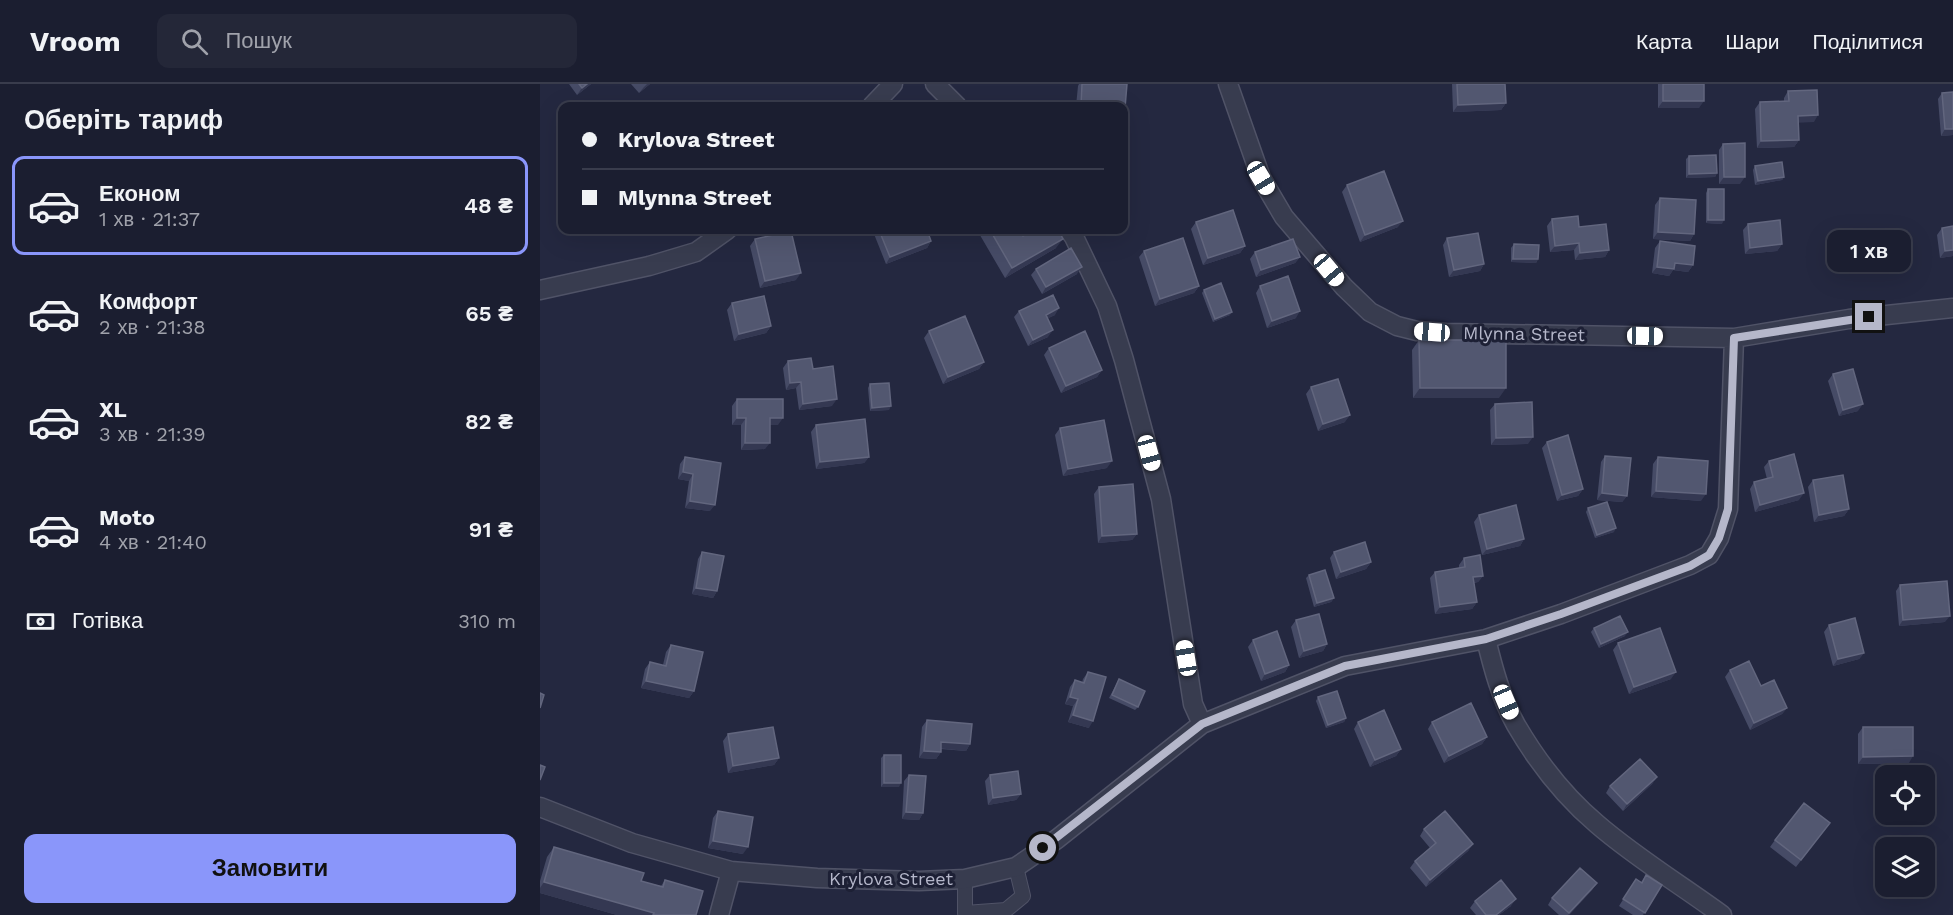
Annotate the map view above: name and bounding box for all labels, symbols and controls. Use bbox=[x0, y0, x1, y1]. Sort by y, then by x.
search box bbox=[157, 14, 577, 68]
text: Vroom bbox=[30, 25, 121, 58]
icon: search bbox=[178, 25, 211, 58]
text: Пошук bbox=[226, 28, 292, 53]
text: Карта bbox=[1636, 29, 1692, 54]
text: Шари bbox=[1725, 29, 1780, 54]
text: Поділитися bbox=[1813, 29, 1923, 54]
text: Оберіть тариф bbox=[24, 104, 223, 136]
text: Krylova Street bbox=[618, 127, 774, 152]
car bbox=[1244, 158, 1278, 198]
icon: car bbox=[27, 179, 81, 233]
text: Економ bbox=[99, 181, 181, 206]
text: Mlynna Street bbox=[618, 185, 771, 210]
text: 48 ₴ bbox=[464, 193, 513, 218]
text: 1 хв · 21:37 bbox=[99, 207, 200, 231]
callout: 1 хв bbox=[1827, 230, 1911, 272]
text: 1 хв bbox=[1850, 239, 1888, 263]
car bbox=[1311, 250, 1347, 290]
icon: car bbox=[27, 287, 81, 341]
text: Комфорт bbox=[99, 289, 198, 314]
text: 65 ₴ bbox=[465, 301, 513, 326]
route end bbox=[1855, 303, 1882, 330]
text: 2 хв · 21:38 bbox=[99, 315, 206, 339]
car bbox=[1413, 322, 1451, 342]
street label: Mlynna Street bbox=[1463, 322, 1586, 345]
car bbox=[1627, 327, 1663, 345]
icon: car bbox=[27, 395, 81, 449]
text: XL bbox=[99, 397, 127, 422]
text: 82 ₴ bbox=[465, 409, 513, 434]
text: 3 хв · 21:39 bbox=[99, 422, 206, 446]
car bbox=[1136, 433, 1162, 473]
icon: car bbox=[27, 503, 81, 557]
text: Moto bbox=[99, 505, 155, 530]
text: 91 ₴ bbox=[469, 517, 513, 542]
text: 4 хв · 21:40 bbox=[99, 530, 207, 554]
icon: cash bbox=[24, 605, 57, 638]
text: Готівка bbox=[72, 608, 143, 633]
text: 310 m bbox=[458, 609, 516, 633]
car bbox=[1174, 639, 1198, 677]
car bbox=[1491, 682, 1521, 722]
map controls bbox=[1875, 765, 1935, 897]
button: locate bbox=[1875, 765, 1935, 825]
button: Замовити bbox=[24, 834, 516, 903]
route start bbox=[1029, 834, 1056, 861]
button: layers bbox=[1875, 837, 1935, 897]
street label: Krylova Street bbox=[829, 868, 953, 889]

